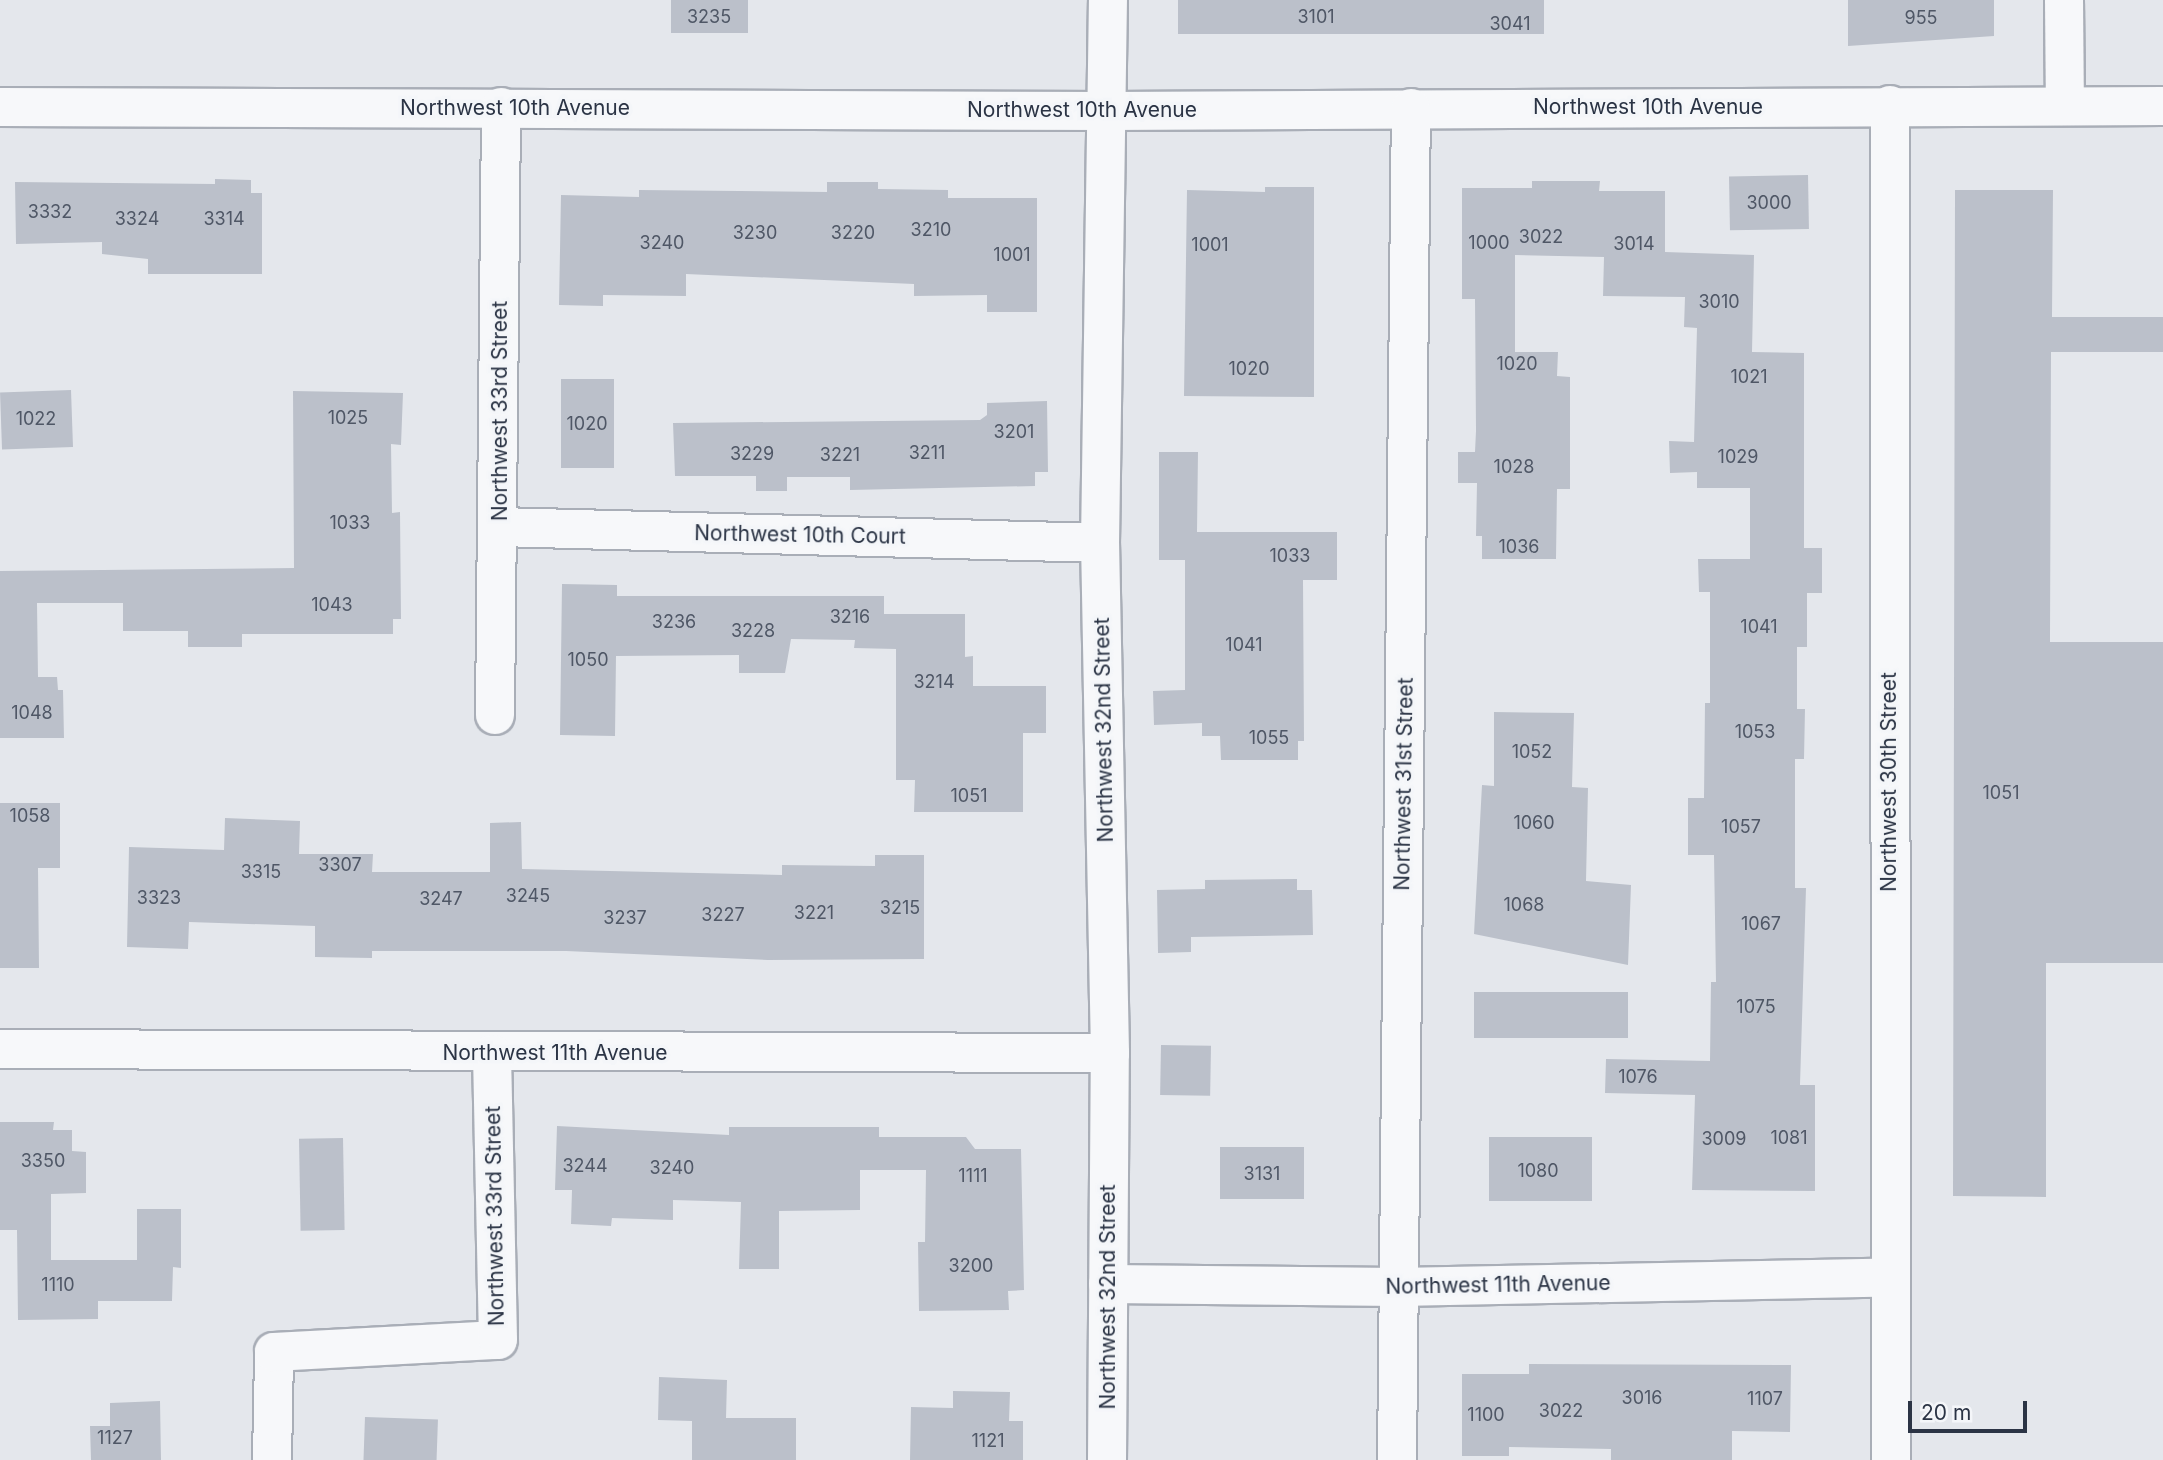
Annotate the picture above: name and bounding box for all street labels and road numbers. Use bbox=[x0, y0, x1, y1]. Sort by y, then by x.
street label: Northwest 10th Avenue bbox=[1533, 94, 1763, 120]
street label: Northwest 10th Avenue bbox=[400, 95, 630, 121]
street label: Northwest 10th Avenue bbox=[967, 97, 1197, 123]
street label: Northwest 33rd Street bbox=[487, 301, 513, 521]
street label: Northwest 10th Court bbox=[694, 521, 906, 549]
street label: Northwest 32nd Street bbox=[1089, 617, 1119, 843]
street label: Northwest 30th Street bbox=[1876, 672, 1902, 892]
street label: Northwest 31st Street bbox=[1390, 677, 1418, 891]
street label: Northwest 11th Avenue bbox=[442, 1040, 668, 1066]
street label: Northwest 33rd Street bbox=[480, 1106, 510, 1326]
street label: Northwest 32nd Street bbox=[1095, 1184, 1121, 1410]
street label: Northwest 11th Avenue bbox=[1385, 1270, 1611, 1300]

